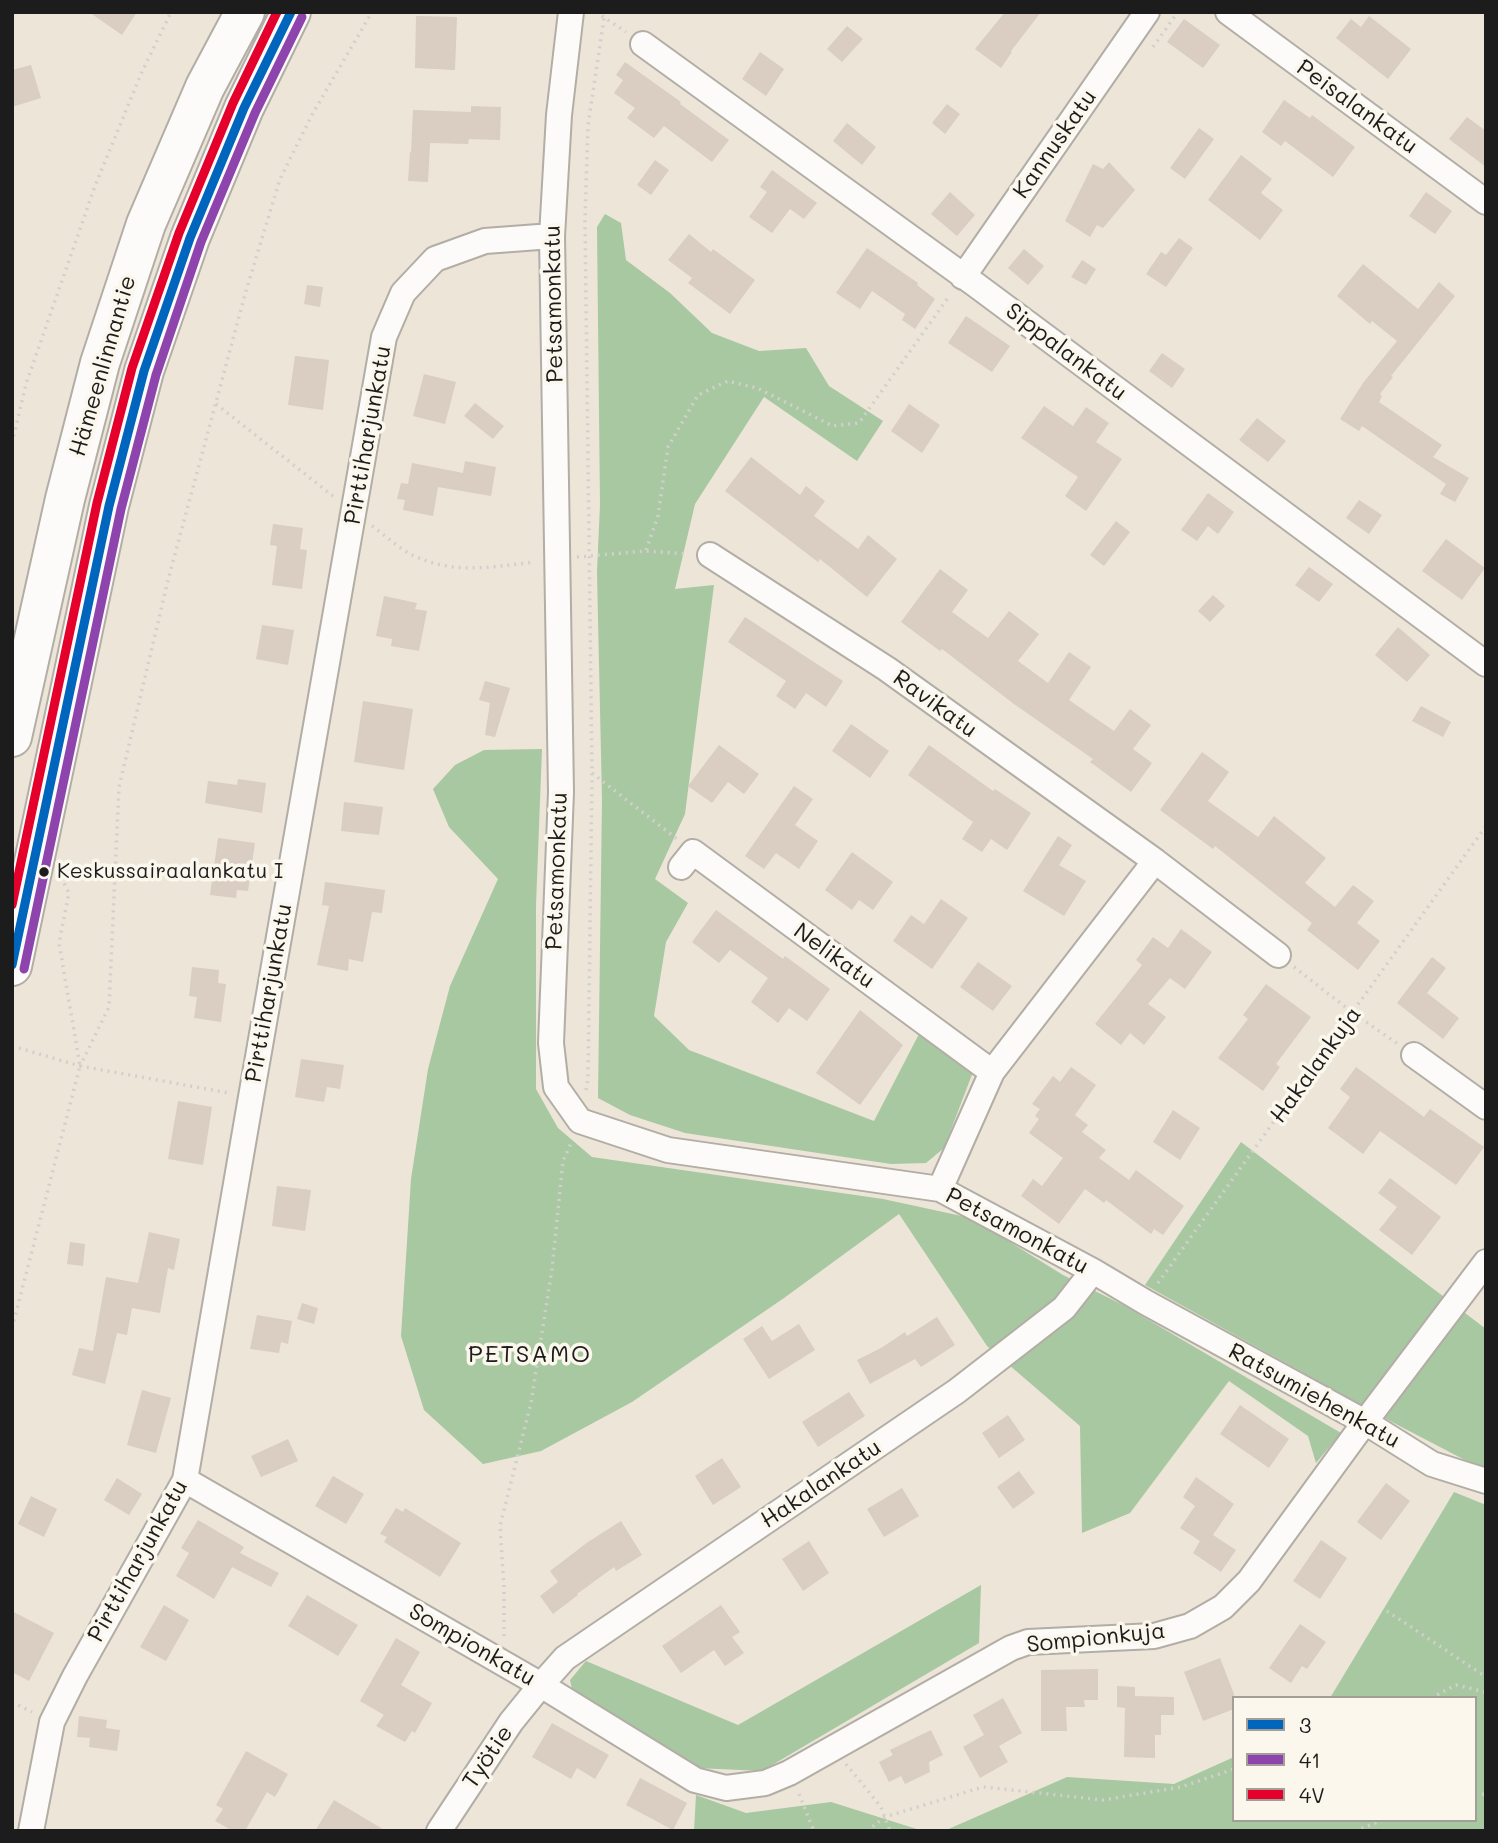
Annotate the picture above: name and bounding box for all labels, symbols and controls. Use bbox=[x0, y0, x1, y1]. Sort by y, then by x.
street label: Peisalankatu bbox=[1291, 54, 1423, 160]
street label: Kannuskatu bbox=[1007, 84, 1103, 204]
street label: Petsamonkatu bbox=[539, 225, 569, 383]
street label: Hämeenlinnantie bbox=[64, 272, 142, 460]
street label: Sippalankatu bbox=[1000, 297, 1132, 407]
street label: Pirttiharjunkatu bbox=[339, 343, 397, 527]
street label: Ravikatu bbox=[887, 664, 983, 744]
street label: Petsamonkatu bbox=[540, 792, 574, 950]
place label: Keskussairaalankatu I bbox=[57, 859, 283, 885]
marker: Keskussairaalankatu I bbox=[37, 865, 51, 879]
street label: Pirttiharjunkatu bbox=[240, 901, 298, 1085]
street label: Nelikatu bbox=[788, 917, 880, 995]
street label: Hakalankuja bbox=[1265, 1001, 1367, 1129]
street label: Petsamonkatu bbox=[941, 1182, 1093, 1280]
street label: Ratsumiehenkatu bbox=[1223, 1337, 1405, 1455]
district label: PETSAMO bbox=[469, 1341, 591, 1369]
street label: Hakalankatu bbox=[756, 1434, 886, 1534]
street label: Pirttiharjunkatu bbox=[82, 1475, 194, 1647]
street label: Sompionkatu bbox=[404, 1598, 540, 1692]
street label: Sompionkuja bbox=[1025, 1617, 1167, 1659]
legend bbox=[1232, 1696, 1477, 1822]
text: 3 bbox=[1299, 1711, 1311, 1738]
street label: Työtie bbox=[457, 1720, 519, 1794]
text: 41 bbox=[1299, 1746, 1321, 1773]
text: 4V bbox=[1299, 1781, 1325, 1808]

